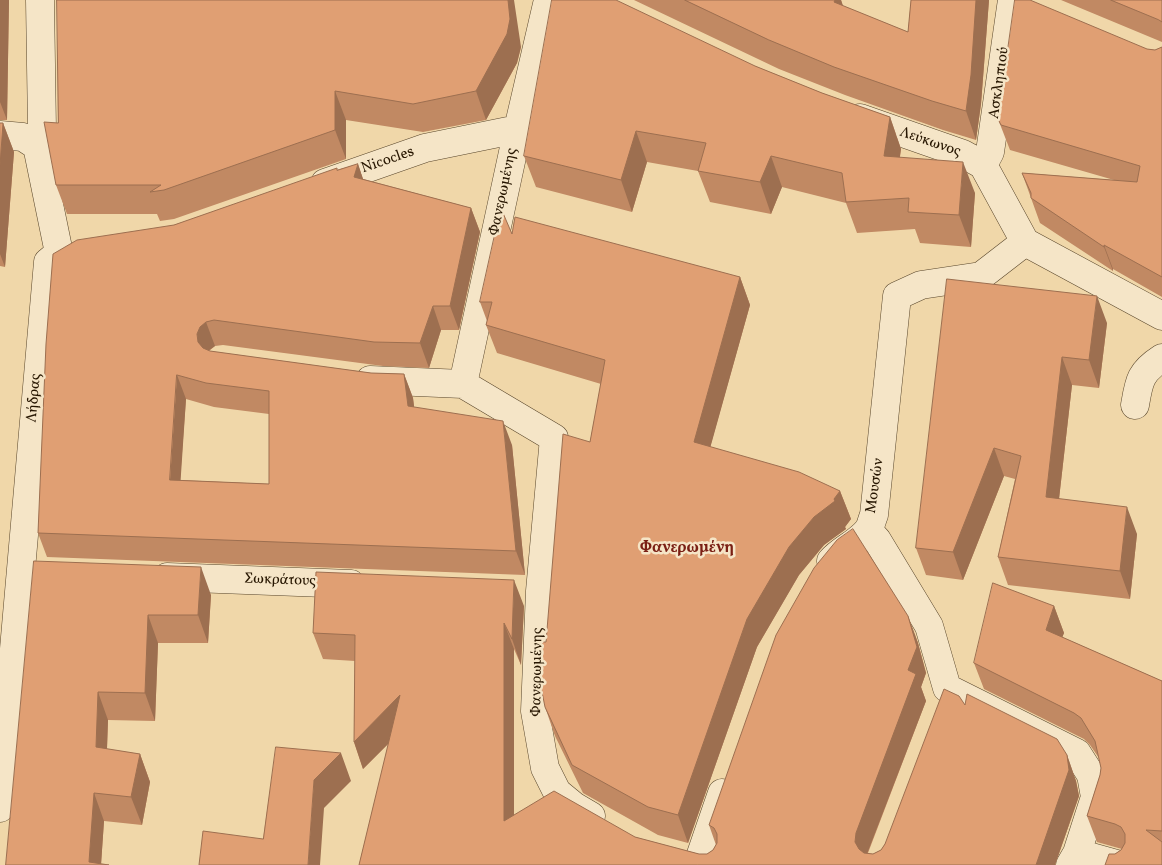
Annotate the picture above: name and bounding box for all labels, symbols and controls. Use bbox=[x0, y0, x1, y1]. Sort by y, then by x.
street label: Ασκληπιού bbox=[986, 46, 1014, 120]
street label: Λεύκωνος bbox=[897, 124, 963, 162]
street label: Nicocles bbox=[359, 144, 417, 178]
street label: Φανερωμένης bbox=[486, 146, 522, 238]
street label: Λήδρας bbox=[24, 373, 46, 423]
street label: Μουσών bbox=[863, 457, 889, 515]
district label: Φανερωμένη bbox=[640, 539, 734, 559]
street label: Σωκράτους bbox=[244, 571, 316, 591]
street label: Φανερωμένης bbox=[528, 627, 548, 717]

